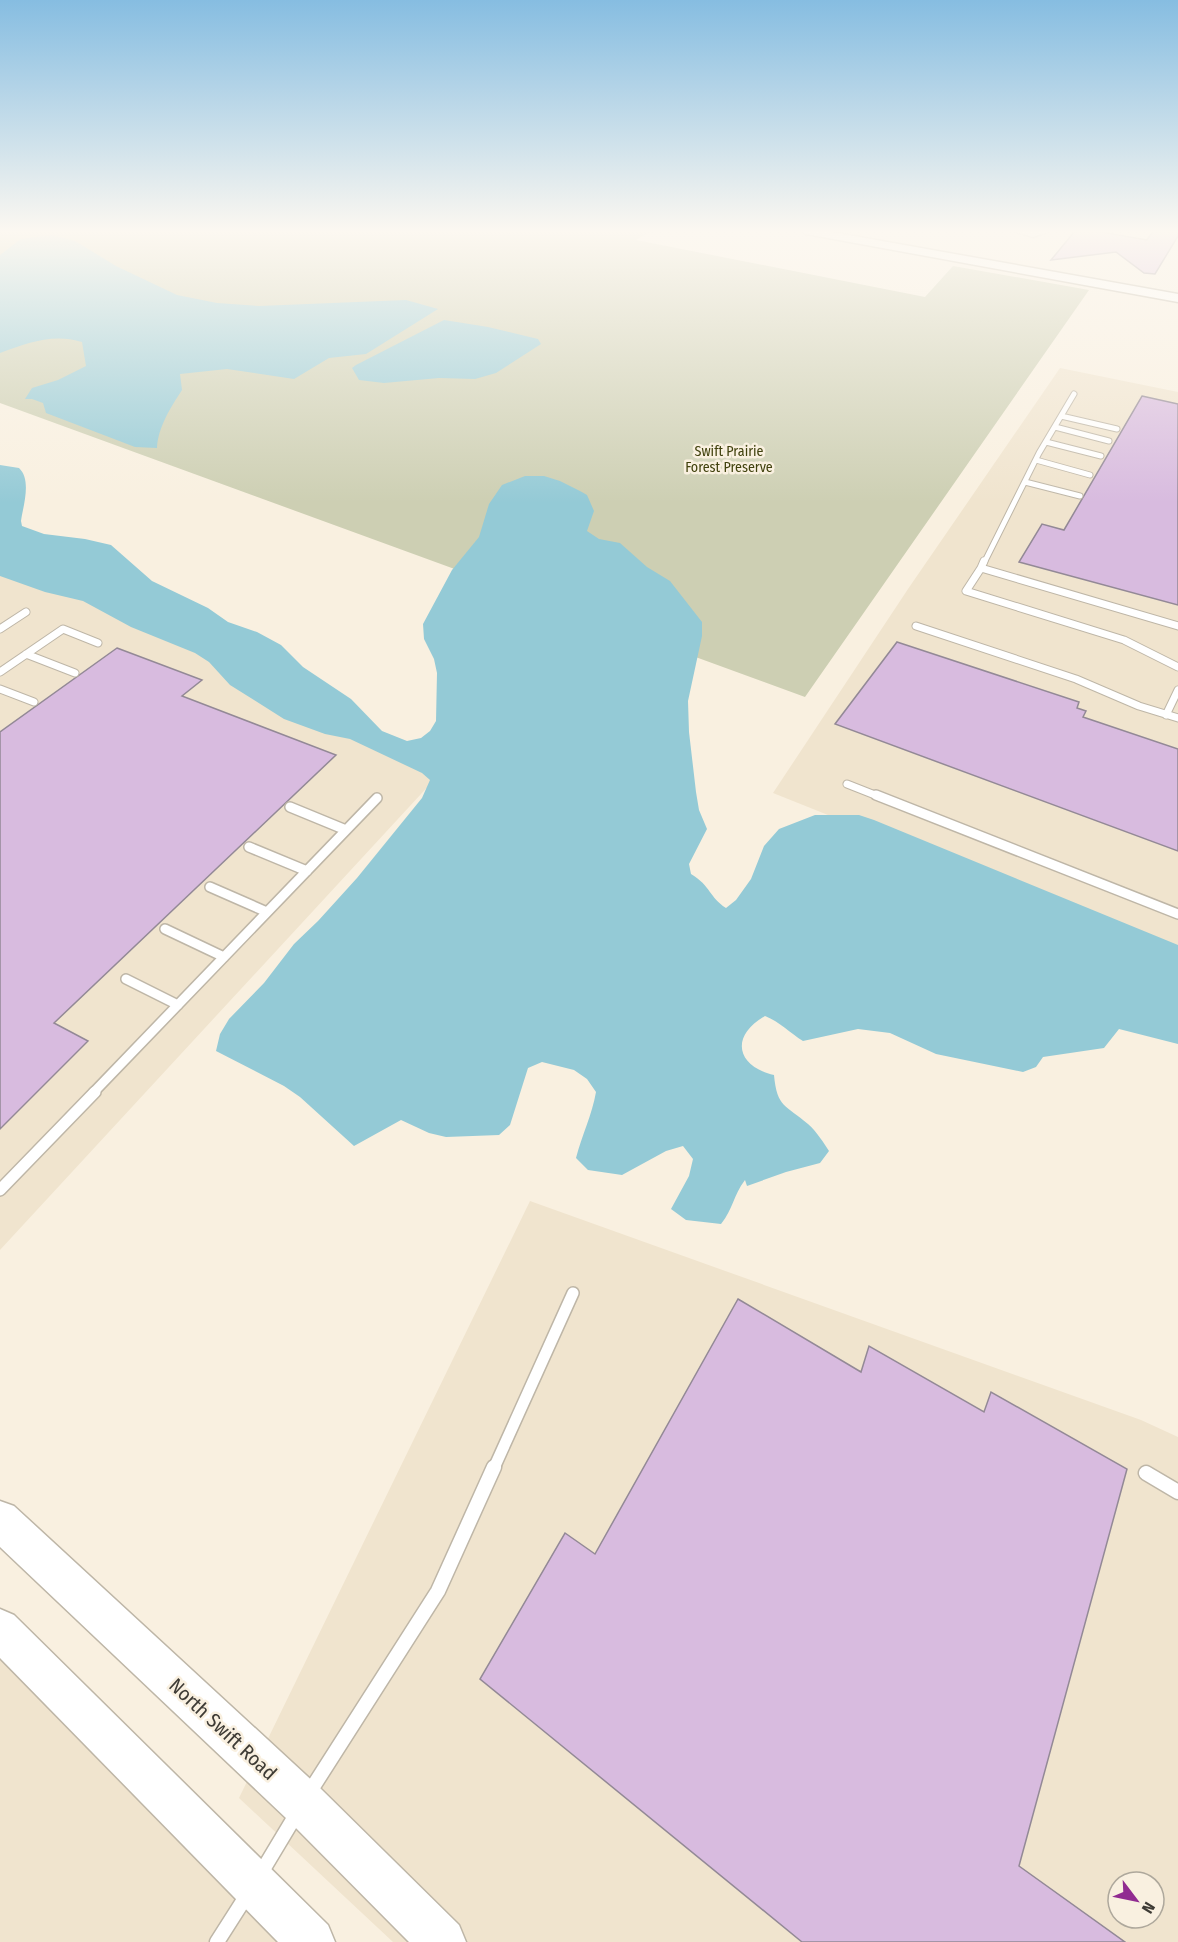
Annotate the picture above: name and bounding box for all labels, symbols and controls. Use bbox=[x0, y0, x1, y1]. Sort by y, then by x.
park label: Swift Prairie Forest Preserve bbox=[685, 443, 773, 476]
street label: North Swift Road bbox=[164, 1673, 282, 1785]
north arrow bbox=[1106, 1870, 1166, 1930]
text: N bbox=[1138, 1899, 1159, 1917]

